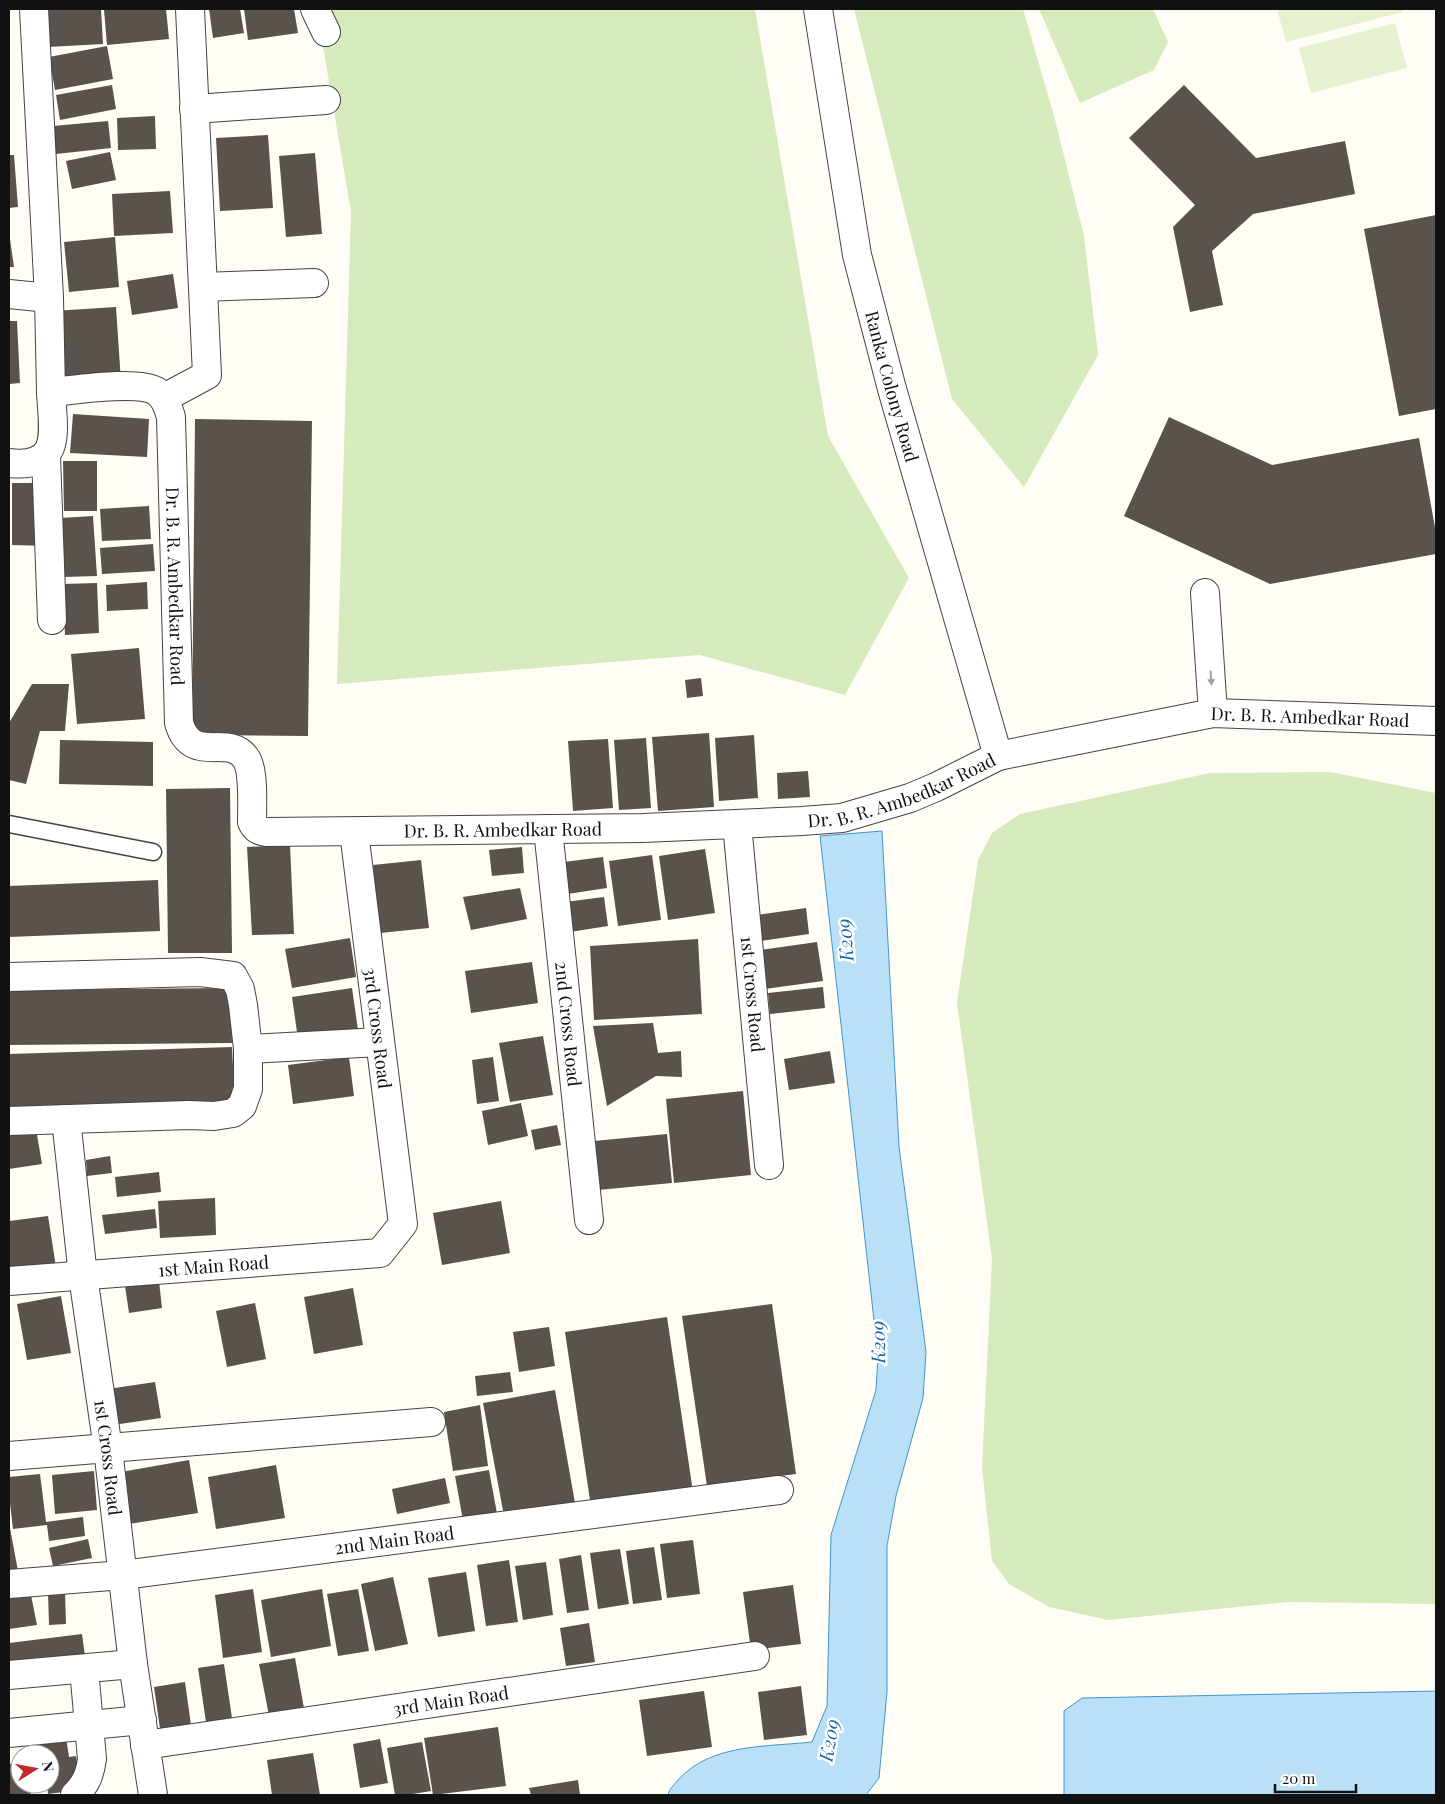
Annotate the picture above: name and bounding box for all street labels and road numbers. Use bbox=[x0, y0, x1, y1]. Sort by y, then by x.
street label: Ranka Colony Road bbox=[860, 308, 925, 465]
street label: Dr. B. R. Ambedkar Road bbox=[161, 487, 190, 686]
street label: Dr. B. R. Ambedkar Road bbox=[1210, 701, 1410, 732]
street label: Dr. B. R. Ambedkar Road bbox=[807, 747, 1000, 833]
street label: Dr. B. R. Ambedkar Road bbox=[403, 816, 603, 843]
street label: 1st Cross Road bbox=[736, 935, 770, 1054]
street label: 2nd Cross Road bbox=[550, 960, 587, 1088]
street label: 3rd Cross Road bbox=[359, 966, 397, 1091]
street label: 1st Main Road bbox=[157, 1249, 270, 1282]
street label: 1st Cross Road bbox=[89, 1398, 128, 1517]
street label: 2nd Main Road bbox=[333, 1520, 456, 1559]
street label: 3rd Main Road bbox=[391, 1680, 511, 1721]

